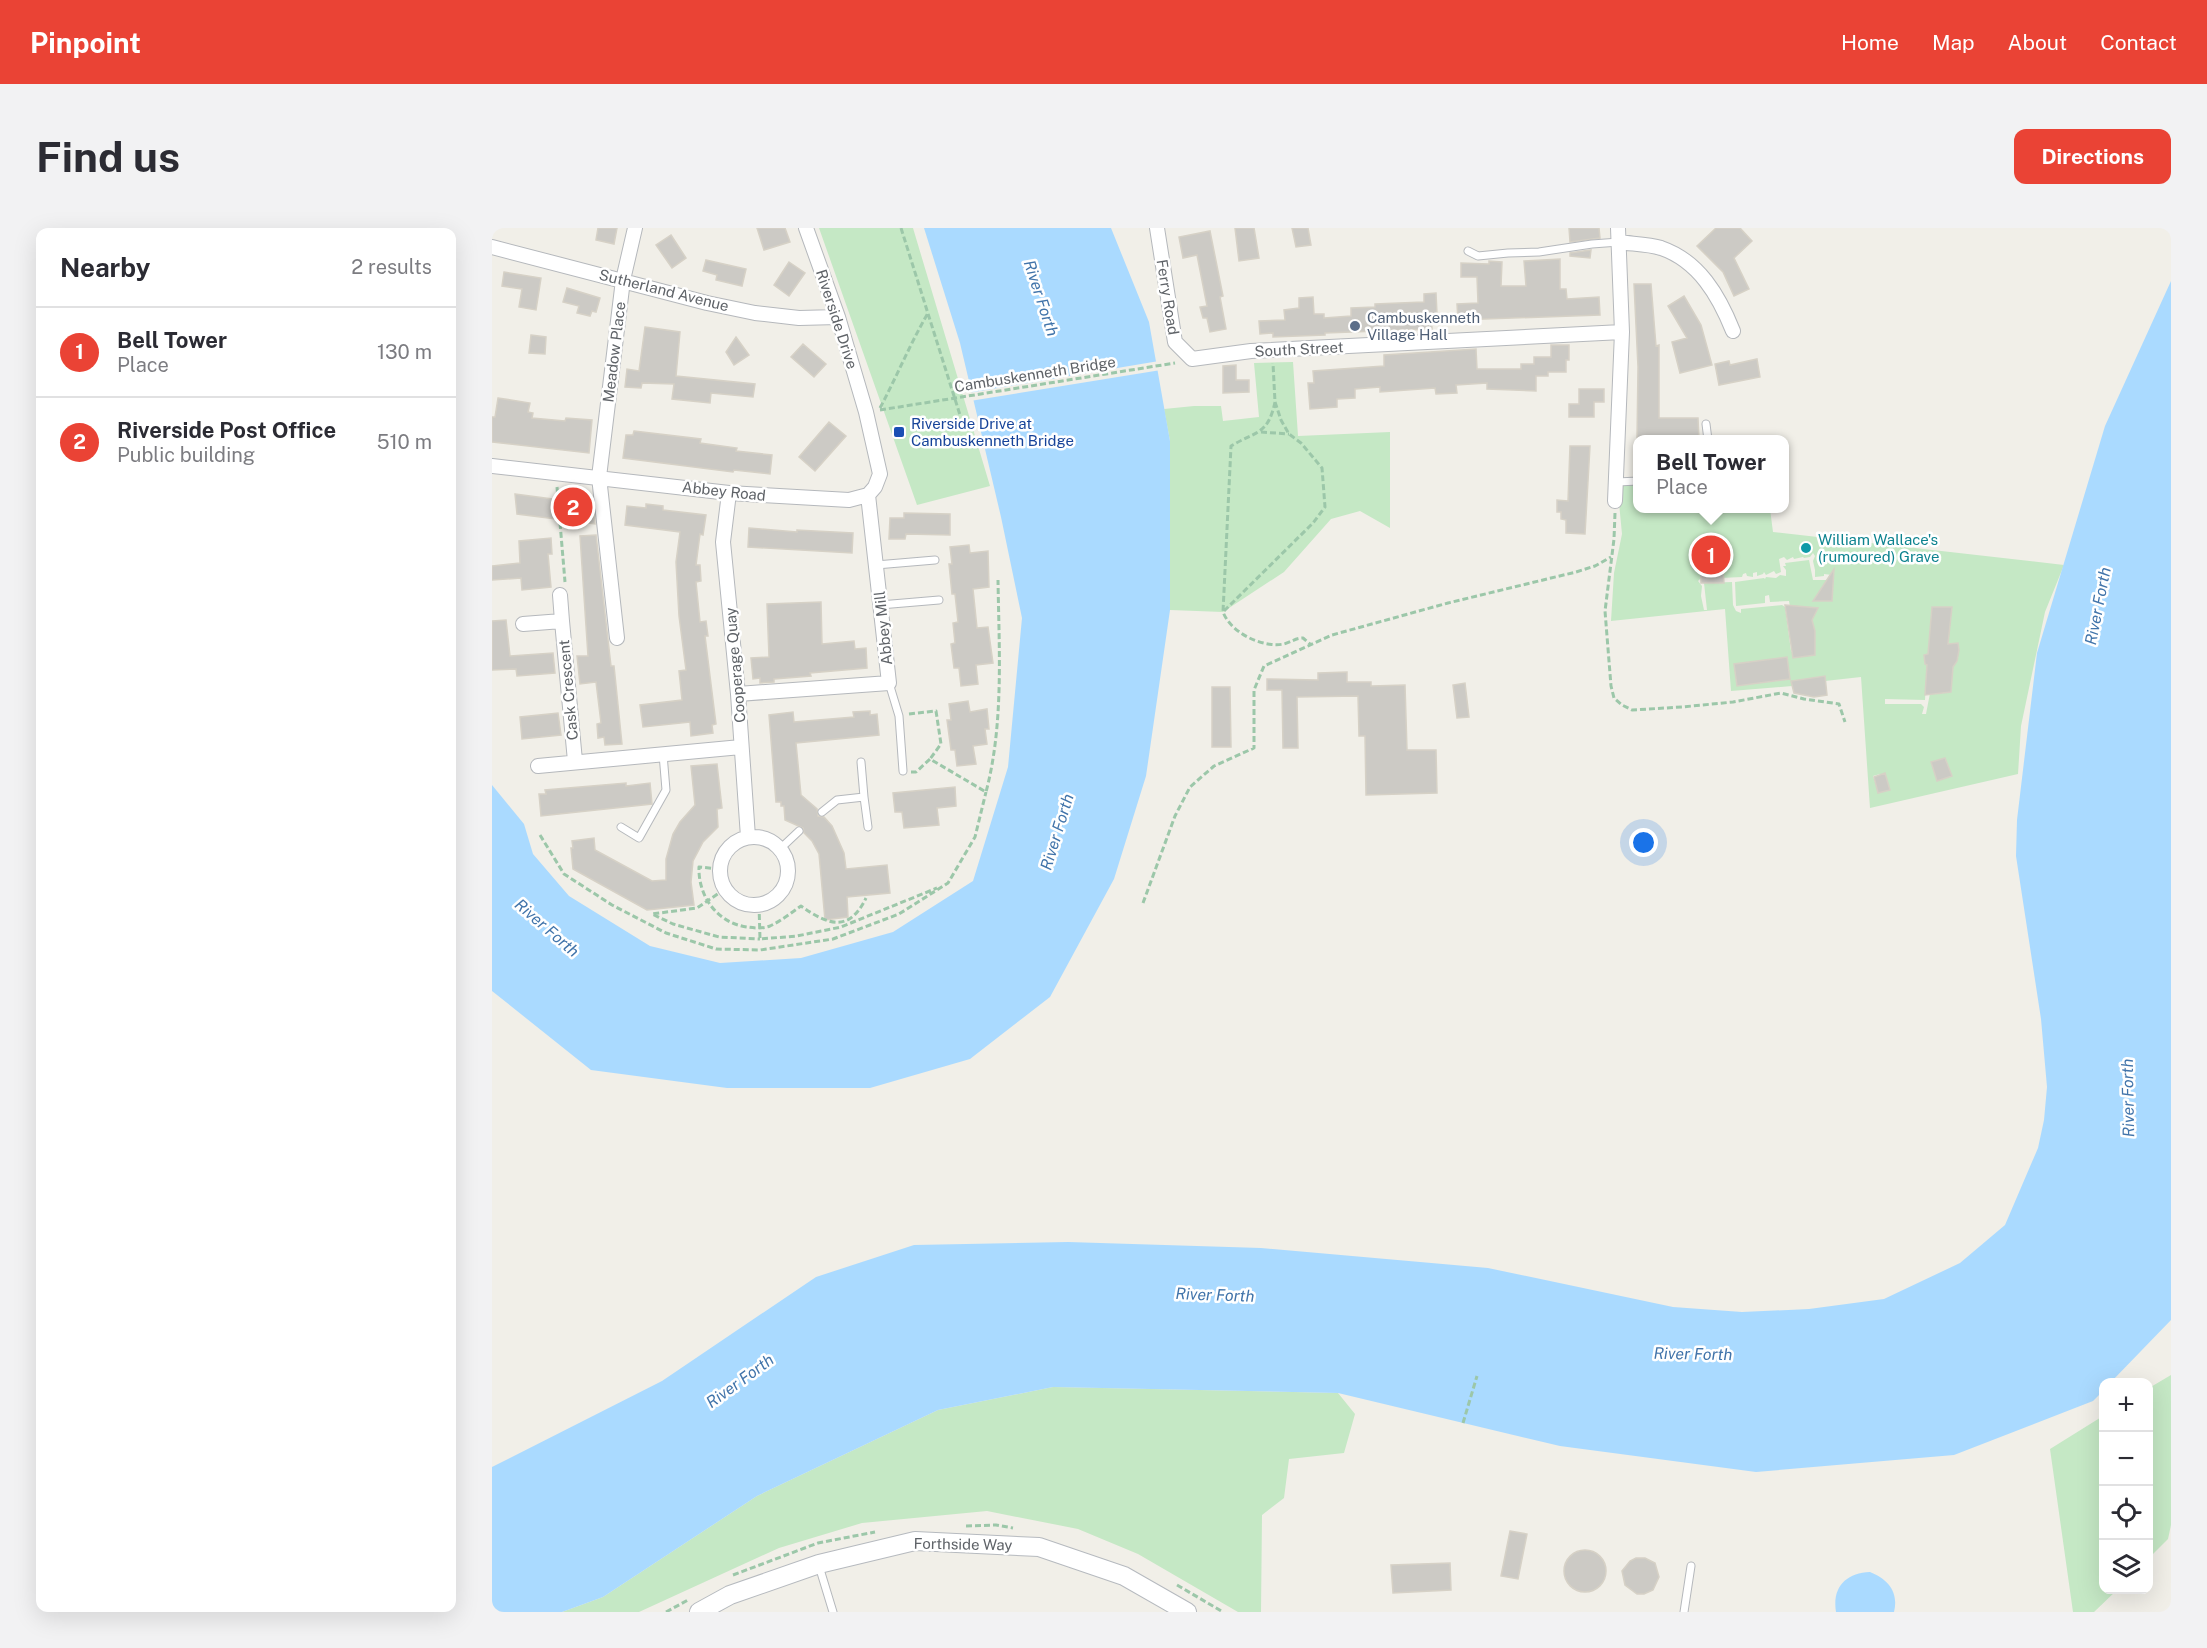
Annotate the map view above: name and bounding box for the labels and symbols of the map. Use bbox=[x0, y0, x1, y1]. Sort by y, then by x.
water label: River Forth bbox=[1020, 258, 1062, 338]
street label: Ferry Road bbox=[1154, 258, 1182, 336]
street label: Sutherland Avenue bbox=[597, 266, 731, 314]
street label: Riverside Drive bbox=[813, 267, 861, 371]
street label: Meadow Place bbox=[599, 301, 629, 403]
place label: Cambuskenneth Village Hall bbox=[1367, 309, 1480, 343]
marker: Cambuskenneth Village Hall bbox=[1348, 319, 1362, 333]
street label: South Street bbox=[1254, 338, 1344, 360]
street label: Cambuskenneth Bridge bbox=[953, 353, 1117, 395]
place label: Riverside Drive at Cambuskenneth Bridge bbox=[911, 415, 1074, 449]
marker: Riverside Drive at Cambuskenneth Bridge bbox=[892, 425, 906, 439]
street label: Abbey Road bbox=[681, 478, 767, 504]
pin: 2 bbox=[554, 484, 592, 530]
place label: William Wallace's (rumoured) Grave bbox=[1818, 531, 1939, 565]
pin: 1 bbox=[1692, 532, 1730, 578]
marker: William Wallace's (rumoured) Grave bbox=[1799, 541, 1813, 555]
water label: River Forth bbox=[2081, 565, 2115, 647]
street label: Abbey Mill bbox=[871, 590, 895, 666]
street label: Cooperage Quay bbox=[721, 607, 749, 723]
street label: Cask Crescent bbox=[555, 639, 581, 741]
water label: River Forth bbox=[1036, 791, 1078, 873]
your location bbox=[1629, 828, 1658, 857]
water label: River Forth bbox=[511, 895, 583, 961]
water label: River Forth bbox=[2118, 1058, 2138, 1138]
water label: River Forth bbox=[1175, 1284, 1255, 1306]
water label: River Forth bbox=[1653, 1344, 1733, 1364]
water label: River Forth bbox=[702, 1350, 778, 1412]
street label: Forthside Way bbox=[913, 1535, 1013, 1553]

